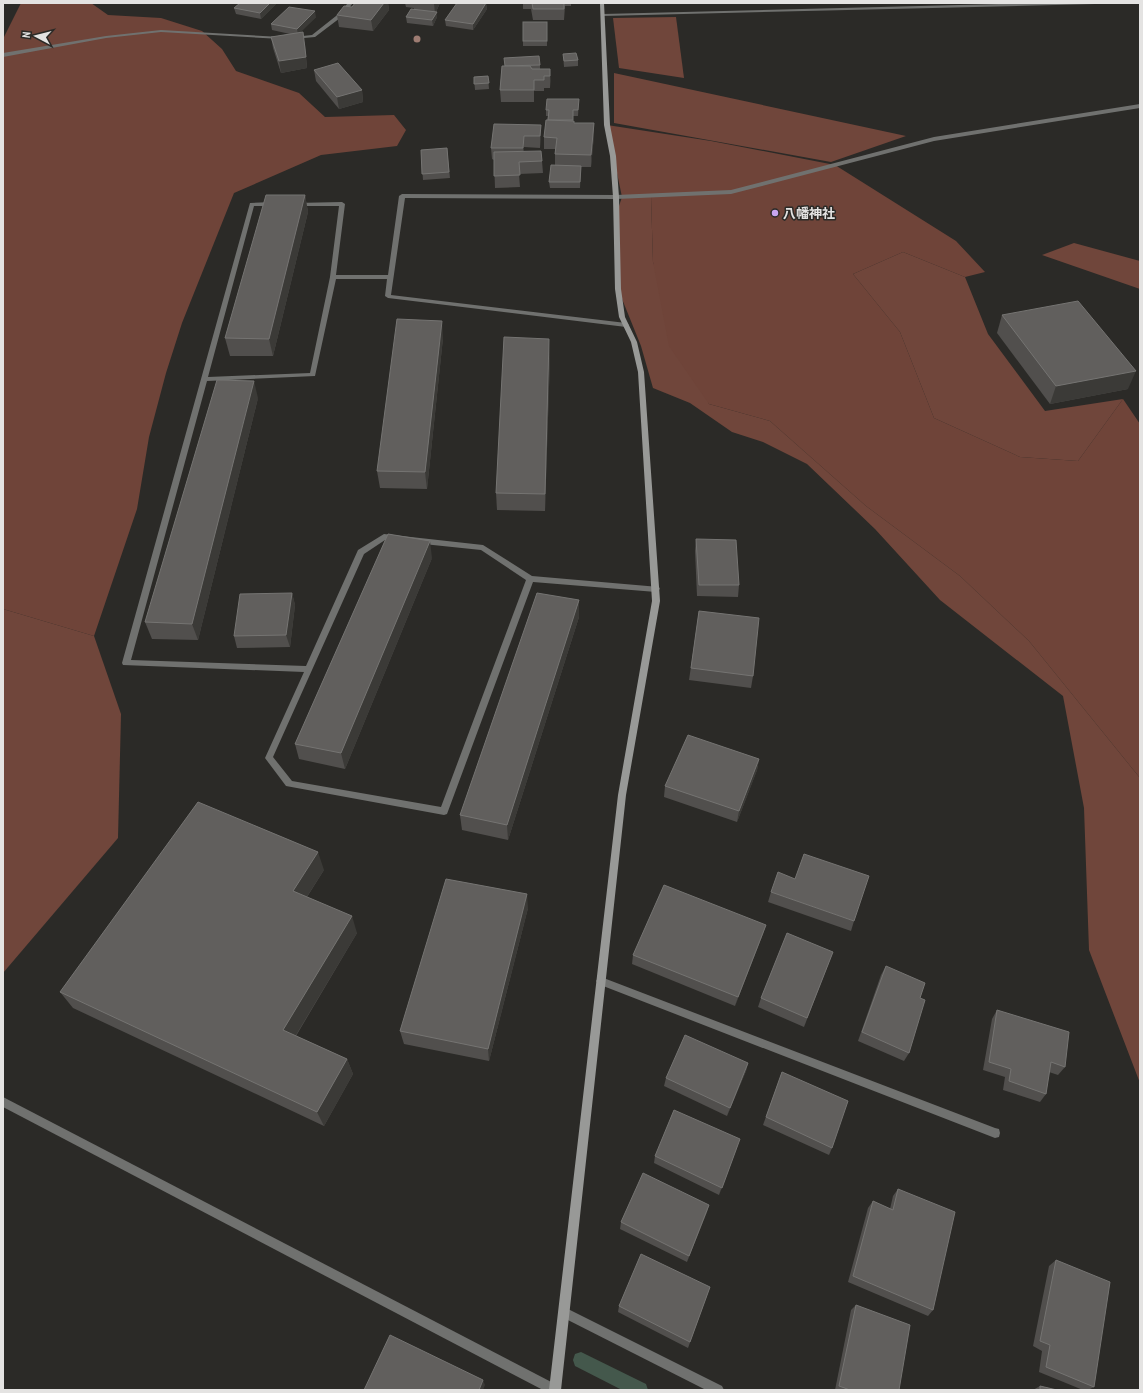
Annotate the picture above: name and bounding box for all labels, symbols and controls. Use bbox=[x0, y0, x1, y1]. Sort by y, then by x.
north arrow bbox=[16, 16, 56, 56]
text: N bbox=[19, 31, 33, 39]
place label: 八幡神社 bbox=[783, 205, 835, 222]
marker: 八幡神社 bbox=[770, 208, 780, 218]

